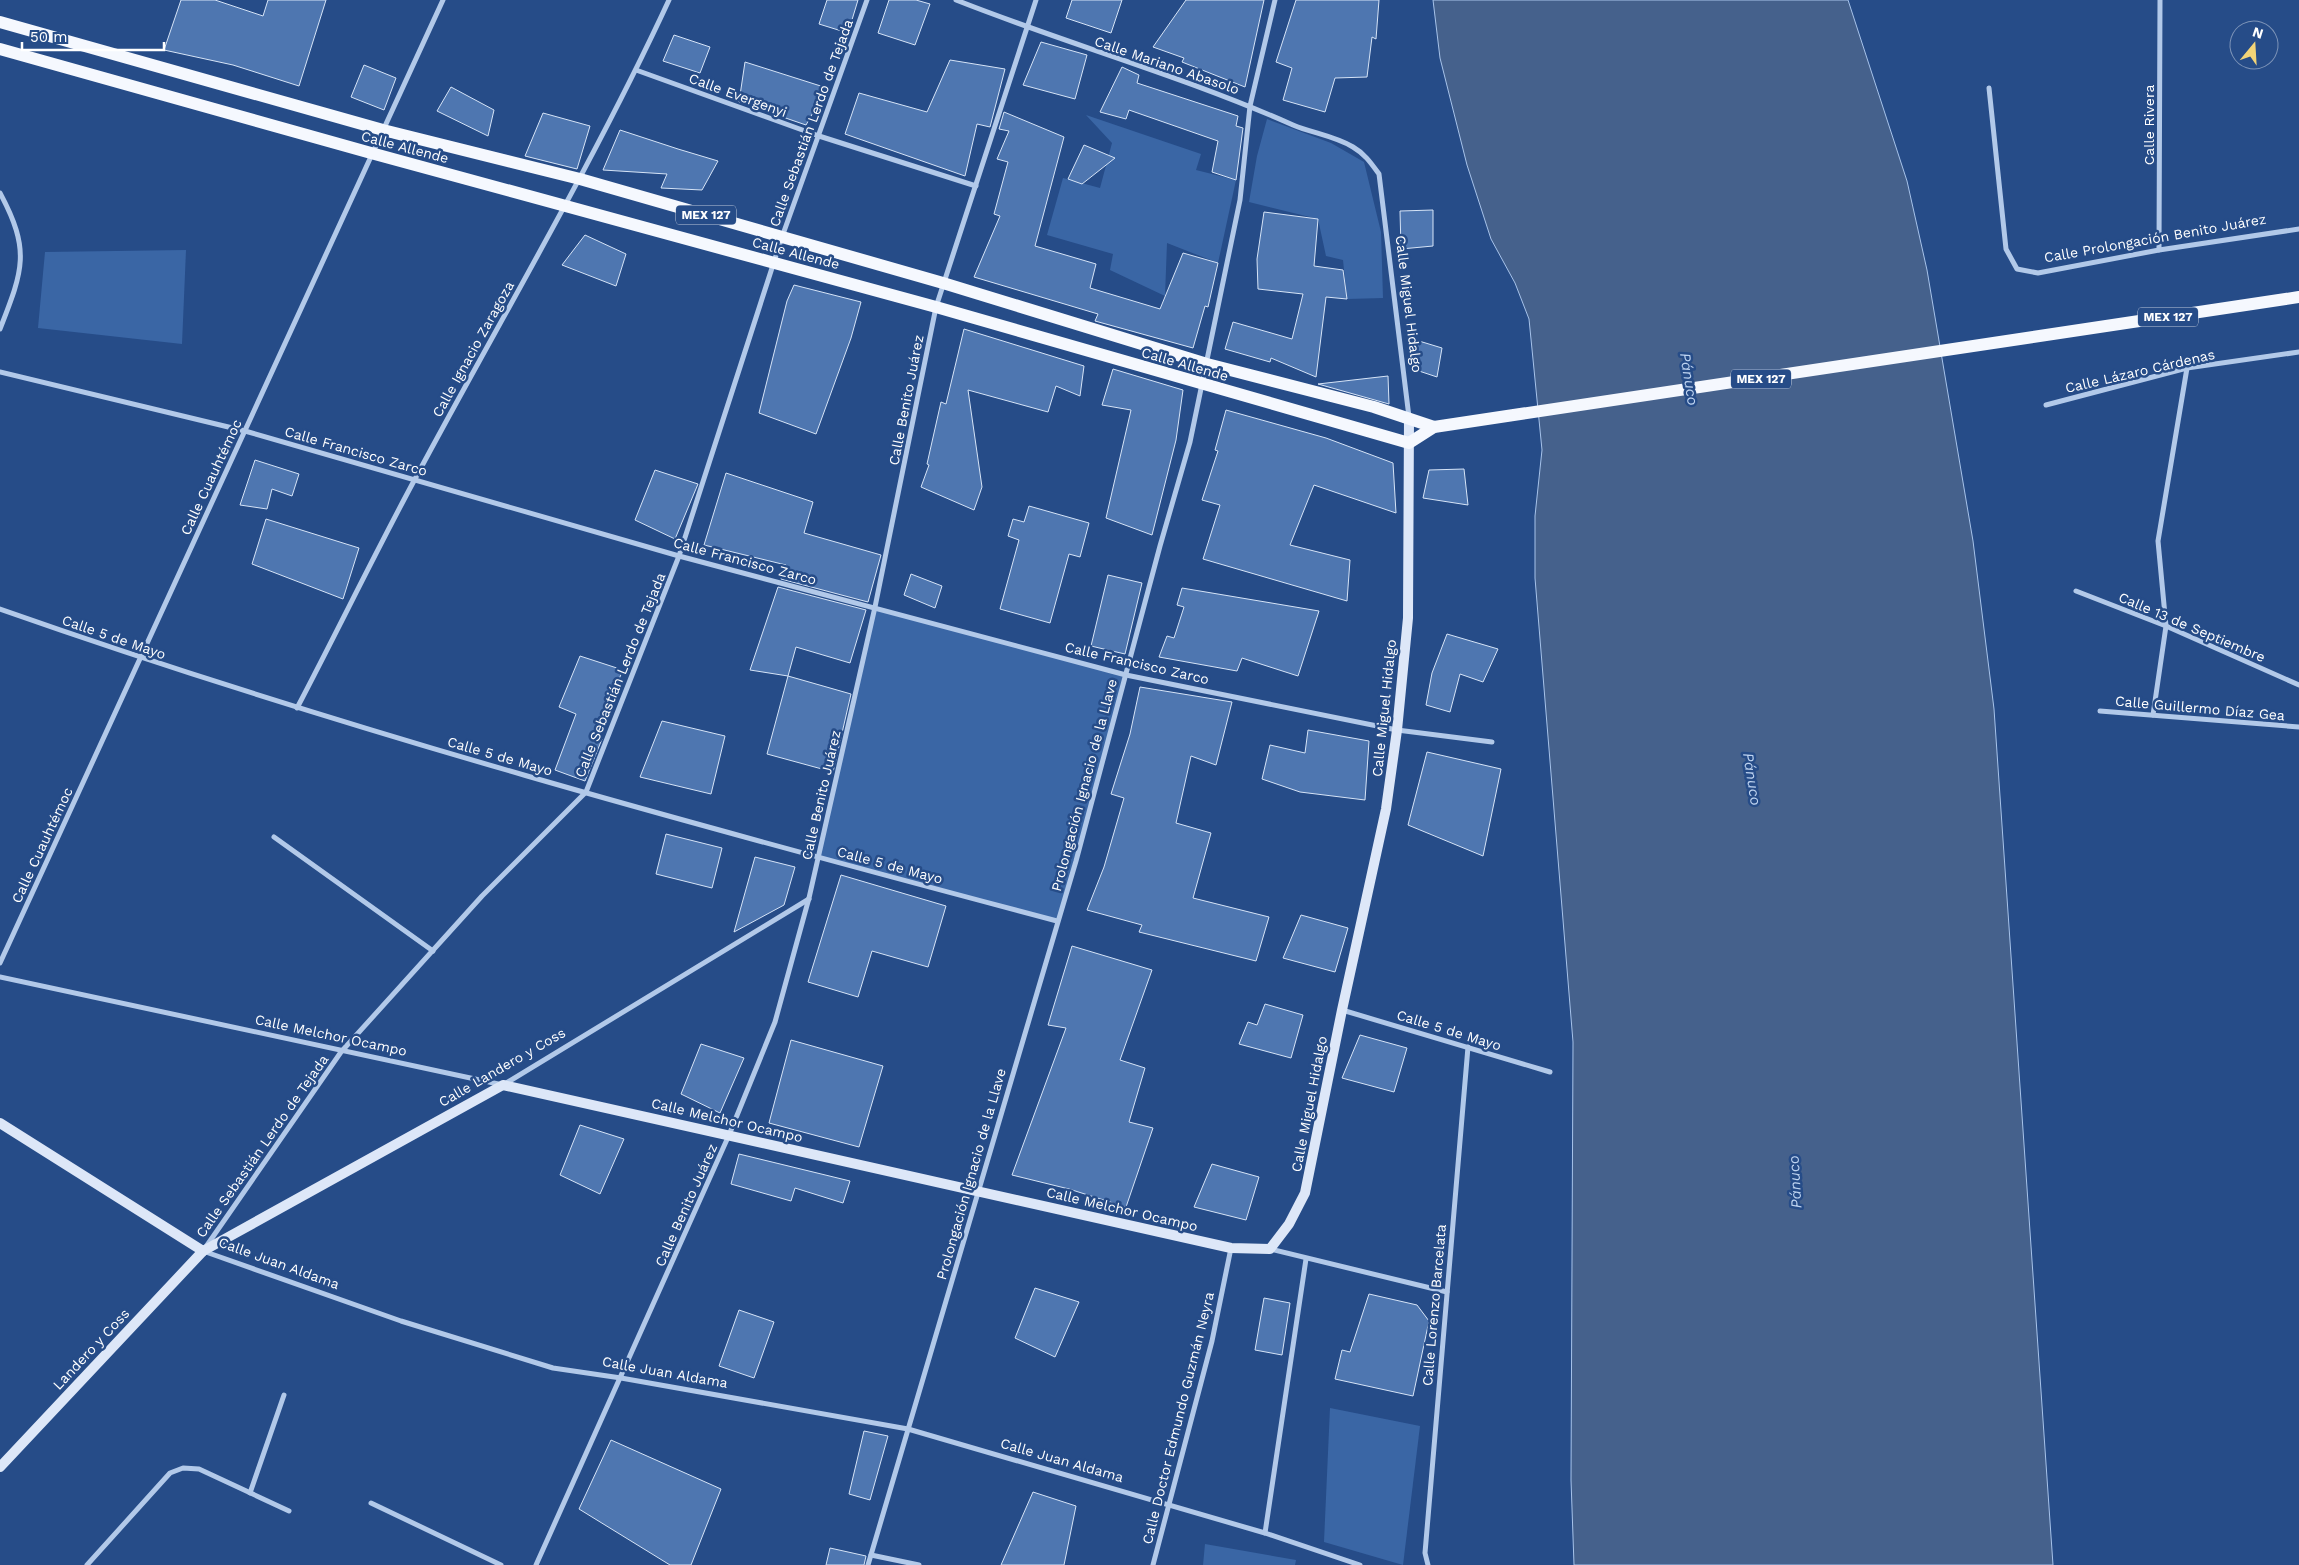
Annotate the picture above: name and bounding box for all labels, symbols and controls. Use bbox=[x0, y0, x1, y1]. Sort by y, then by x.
street label: Calle Sebastián Lerdo de Tejada bbox=[766, 17, 856, 229]
scale bar bbox=[22, 20, 165, 52]
north arrow bbox=[2229, 20, 2279, 70]
text: N bbox=[2251, 23, 2265, 42]
text: 50 m bbox=[30, 28, 67, 46]
street label: Calle Mariano Abasolo bbox=[1093, 33, 1241, 97]
street label: Calle Evergenyi bbox=[687, 70, 789, 120]
street label: Calle Rivera bbox=[2141, 85, 2157, 165]
street label: Calle Allende bbox=[360, 128, 450, 166]
road number: MEX 127 bbox=[676, 206, 736, 224]
street label: Calle Prolongación Benito Juárez bbox=[2043, 211, 2267, 265]
street label: Calle Allende bbox=[751, 234, 841, 272]
street label: Calle Miguel Hidalgo bbox=[1393, 234, 1425, 374]
street label: Calle Ignacio Zaragoza bbox=[429, 278, 517, 420]
road number: MEX 127 bbox=[2138, 308, 2198, 326]
street label: Calle Benito Juárez bbox=[885, 333, 927, 467]
street label: Calle Allende bbox=[1140, 344, 1230, 384]
street label: Calle Lázaro Cárdenas bbox=[2064, 346, 2216, 396]
water label: Pánuco bbox=[1676, 351, 1702, 407]
road number: MEX 127 bbox=[1731, 369, 1791, 388]
street label: Calle Cuauhtémoc bbox=[177, 416, 245, 537]
street label: Calle Francisco Zarco bbox=[283, 423, 429, 479]
street label: Calle Francisco Zarco bbox=[672, 534, 818, 588]
street label: Calle Sebastián Lerdo de Tejada bbox=[572, 570, 669, 780]
street label: Calle 13 de Septiembre bbox=[2116, 589, 2268, 665]
street label: Calle 5 de Mayo bbox=[60, 612, 168, 662]
street label: Calle Miguel Hidalgo bbox=[1369, 638, 1399, 778]
street label: Calle Francisco Zarco bbox=[1063, 639, 1211, 687]
street label: Prolongación Ignacio de la Llave bbox=[1048, 677, 1120, 893]
street label: Calle Guillermo Díaz Gea bbox=[2114, 693, 2286, 723]
street label: Calle Benito Juárez bbox=[798, 729, 844, 861]
street label: Calle 5 de Mayo bbox=[446, 733, 554, 779]
water label: Pánuco bbox=[1739, 751, 1765, 807]
street label: Calle Cuauhtémoc bbox=[8, 784, 76, 905]
street label: Calle 5 de Mayo bbox=[836, 843, 944, 887]
street label: Calle 5 de Mayo bbox=[1395, 1006, 1503, 1054]
street label: Calle Melchor Ocampo bbox=[254, 1011, 408, 1059]
street label: Calle Landero y Coss bbox=[436, 1024, 568, 1110]
street label: Calle Miguel Hidalgo bbox=[1288, 1035, 1330, 1173]
street label: Calle Sebastián Lerdo de Tejada bbox=[193, 1052, 331, 1240]
street label: Prolongación Ignacio de la Llave bbox=[933, 1066, 1009, 1282]
street label: Calle Melchor Ocampo bbox=[650, 1095, 804, 1145]
street label: Calle Benito Juárez bbox=[652, 1141, 720, 1269]
water label: Pánuco bbox=[1785, 1155, 1805, 1209]
street label: Calle Melchor Ocampo bbox=[1045, 1184, 1199, 1234]
street label: Calle Lorenzo Barcelata bbox=[1419, 1223, 1449, 1387]
street label: Calle Juan Aldama bbox=[216, 1234, 342, 1292]
street label: Calle Doctor Edmundo Guzmán Neyra bbox=[1139, 1290, 1217, 1546]
street label: Landero y Coss bbox=[49, 1305, 133, 1393]
street label: Calle Juan Aldama bbox=[601, 1353, 729, 1391]
street label: Calle Juan Aldama bbox=[999, 1435, 1125, 1485]

